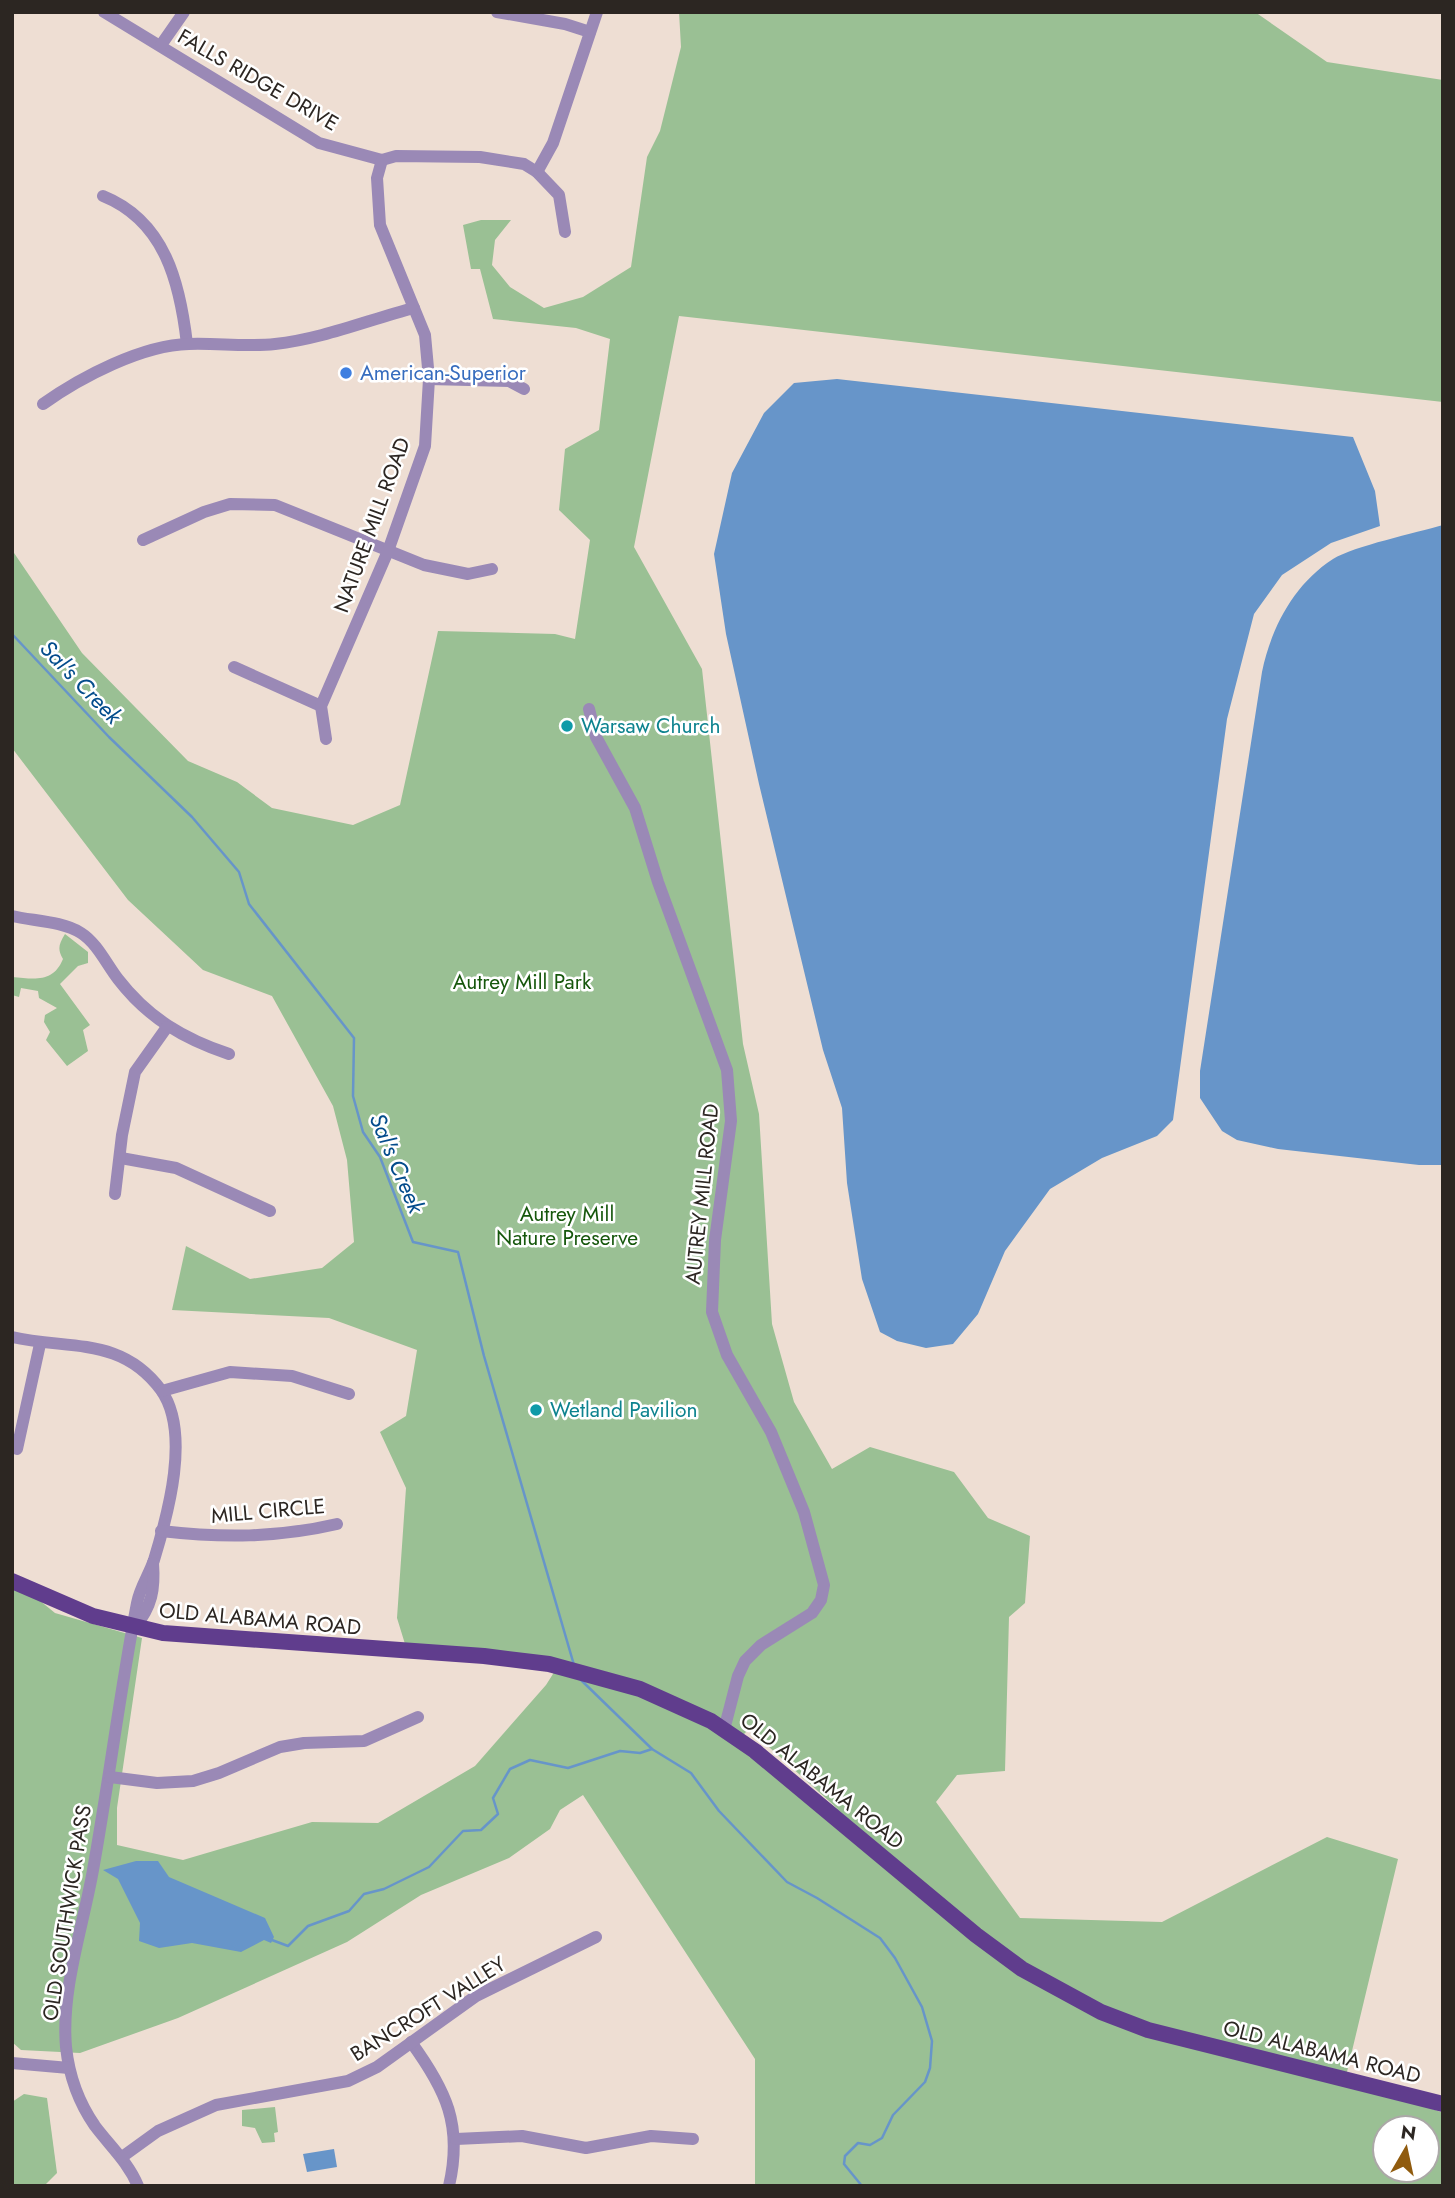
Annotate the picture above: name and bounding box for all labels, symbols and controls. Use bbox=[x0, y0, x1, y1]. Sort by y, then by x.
street label: FALLS RIDGE DRIVE bbox=[172, 22, 344, 138]
place label: American-Superior bbox=[360, 358, 527, 388]
marker: American-Superior bbox=[338, 365, 354, 381]
street label: NATURE MILL ROAD bbox=[326, 433, 418, 617]
water label: Sal's Creek bbox=[32, 632, 131, 733]
place label: Warsaw Church bbox=[581, 711, 720, 741]
marker: Warsaw Church bbox=[559, 718, 575, 734]
park label: Autrey Mill Park bbox=[453, 967, 592, 997]
street label: AUTREY MILL ROAD bbox=[678, 1102, 726, 1286]
water label: Sal's Creek bbox=[361, 1108, 434, 1219]
park label: Autrey Mill Nature Preserve bbox=[496, 1199, 638, 1253]
place label: Wetland Pavilion bbox=[550, 1395, 698, 1425]
marker: Wetland Pavilion bbox=[528, 1402, 544, 1418]
street label: MILL CIRCLE bbox=[210, 1491, 326, 1531]
street label: OLD ALABAMA ROAD bbox=[158, 1595, 362, 1643]
street label: OLD ALABAMA ROAD bbox=[734, 1706, 910, 1856]
street label: OLD SOUTHWICK PASS bbox=[35, 1803, 99, 2023]
street label: BANCROFT VALLEY bbox=[345, 1949, 512, 2069]
street label: OLD ALABAMA ROAD bbox=[1220, 2013, 1424, 2091]
north arrow bbox=[1371, 2114, 1441, 2184]
text: N bbox=[1399, 2118, 1418, 2147]

